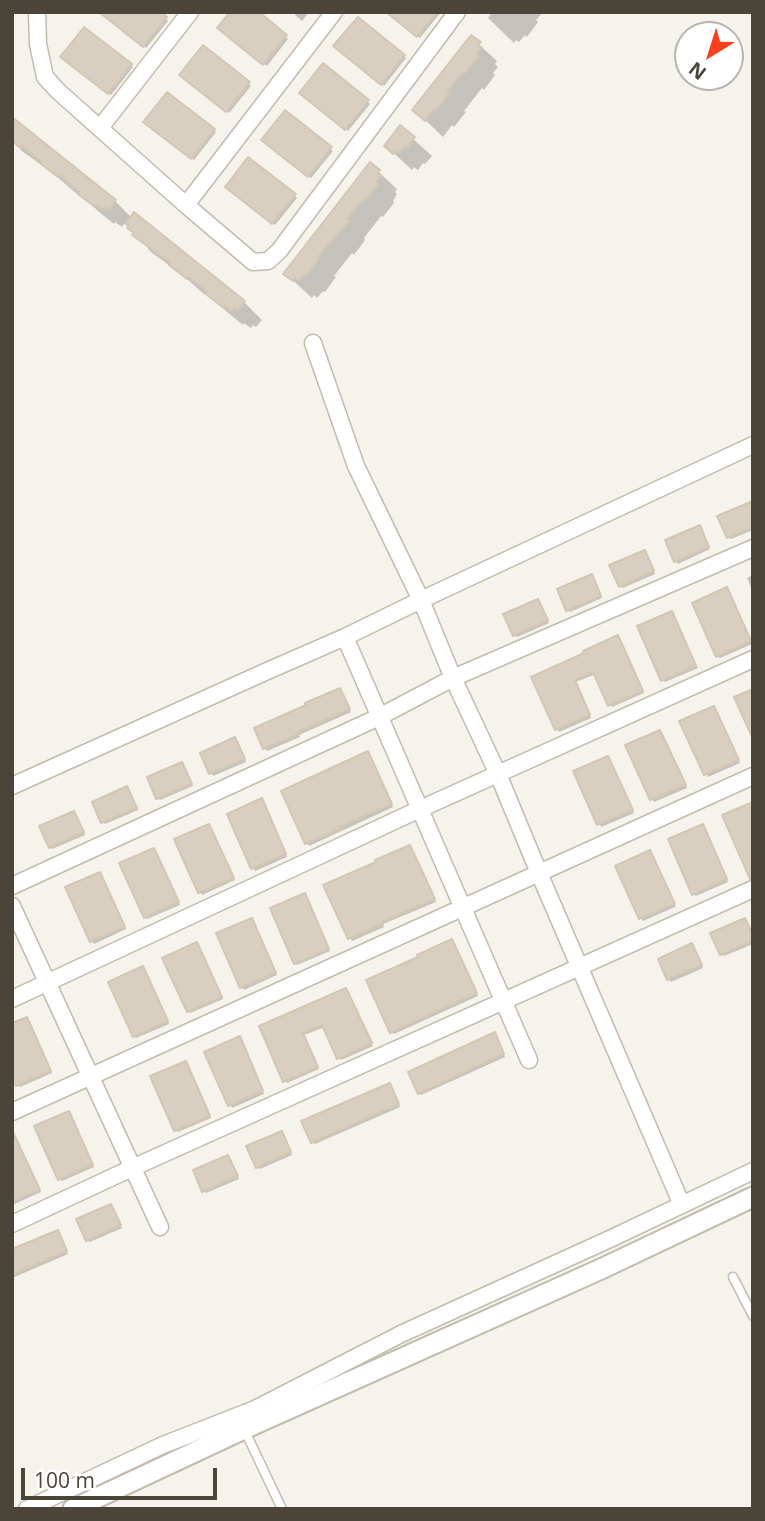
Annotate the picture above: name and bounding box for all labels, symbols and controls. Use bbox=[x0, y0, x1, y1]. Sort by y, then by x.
north arrow bbox=[674, 21, 744, 91]
text: N bbox=[683, 56, 711, 86]
scale bar bbox=[24, 1454, 220, 1498]
text: 100 m bbox=[34, 1466, 95, 1494]

